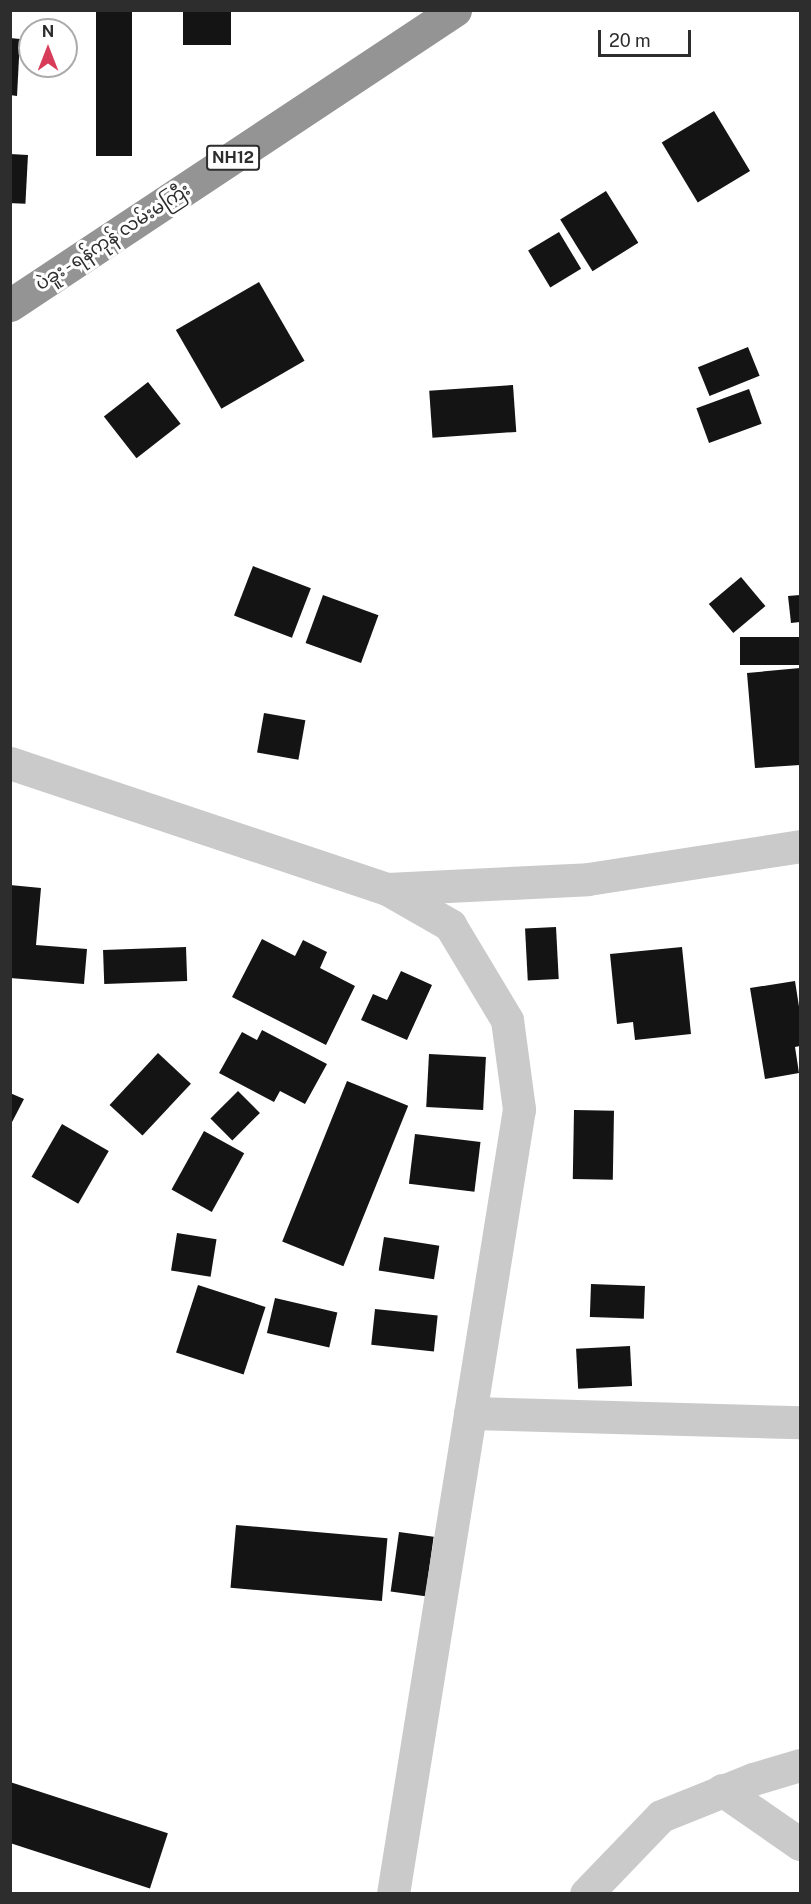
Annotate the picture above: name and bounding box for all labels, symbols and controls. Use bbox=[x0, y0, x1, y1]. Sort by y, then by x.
north arrow bbox=[18, 18, 78, 78]
scale bar bbox=[601, 18, 694, 56]
text: N bbox=[42, 22, 54, 41]
text: 20 m bbox=[609, 30, 651, 51]
road number: NH12 bbox=[206, 145, 260, 171]
street label: ပဲခူး - ရန်ကုန် လမ်းမကြီး bbox=[30, 178, 196, 296]

